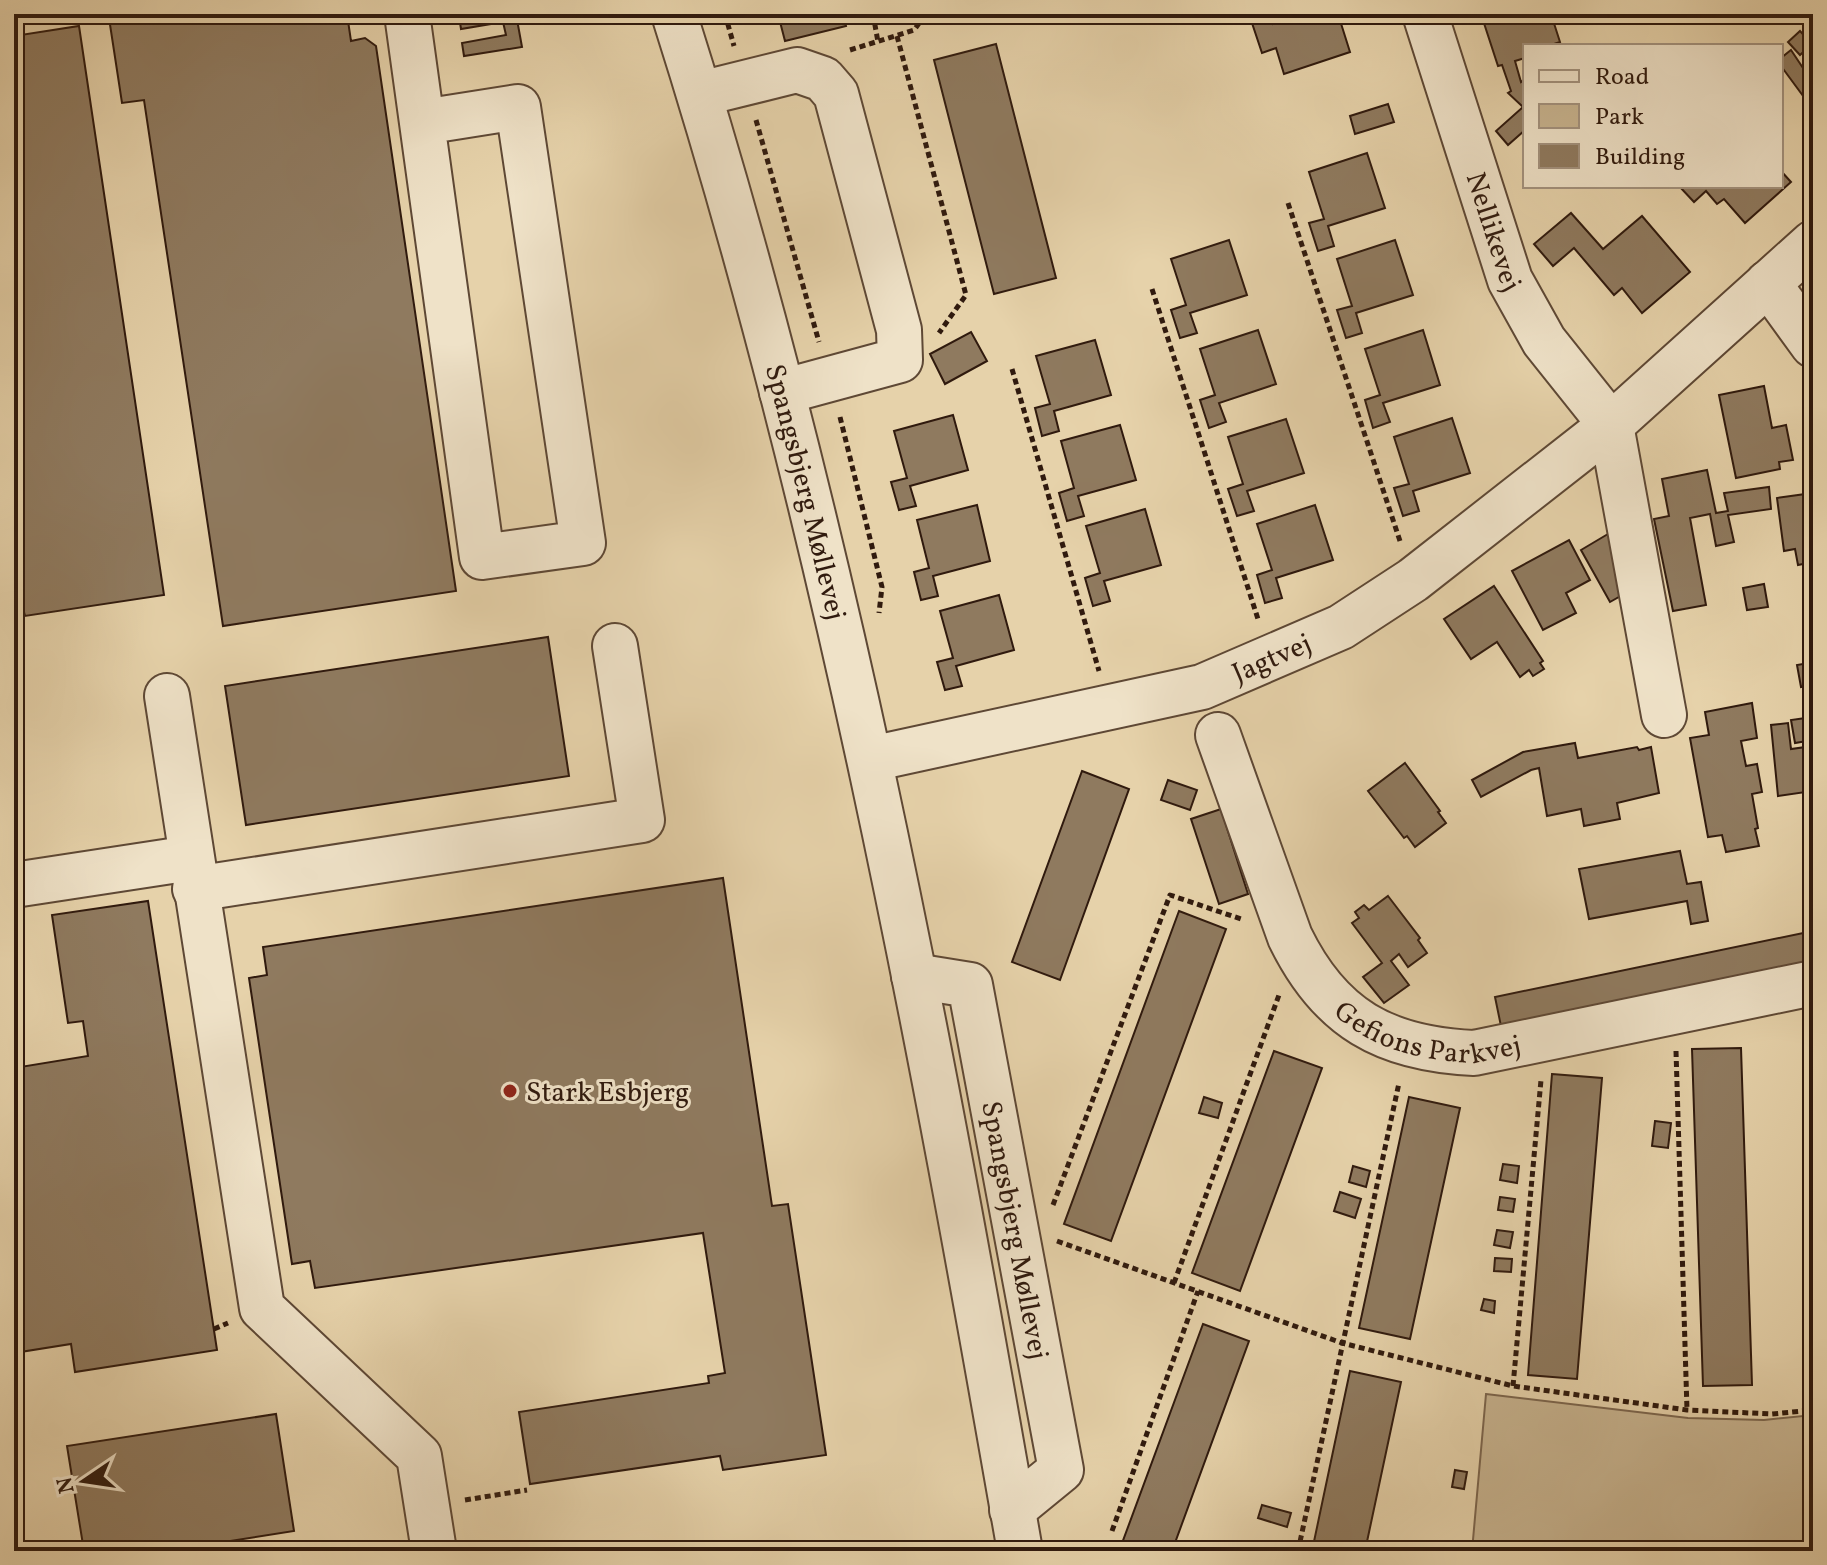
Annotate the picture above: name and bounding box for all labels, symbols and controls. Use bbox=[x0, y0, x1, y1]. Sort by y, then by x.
legend bbox=[1523, 44, 1783, 188]
text: Road bbox=[1595, 61, 1649, 95]
text: Park bbox=[1595, 101, 1644, 135]
text: Building bbox=[1595, 141, 1685, 175]
street label: Nellikevej bbox=[1455, 168, 1530, 300]
street label: Spangsbjerg Møllevej bbox=[754, 360, 854, 624]
street label: Jagtvej bbox=[1226, 625, 1318, 694]
street label: Gefions Parkvej bbox=[1325, 993, 1525, 1075]
place label: Stark Esbjerg bbox=[526, 1074, 689, 1113]
marker: Stark Esbjerg bbox=[501, 1082, 519, 1100]
street label: Spangsbjerg Møllevej bbox=[970, 1098, 1057, 1363]
north arrow bbox=[44, 1441, 124, 1521]
text: N bbox=[50, 1474, 84, 1496]

